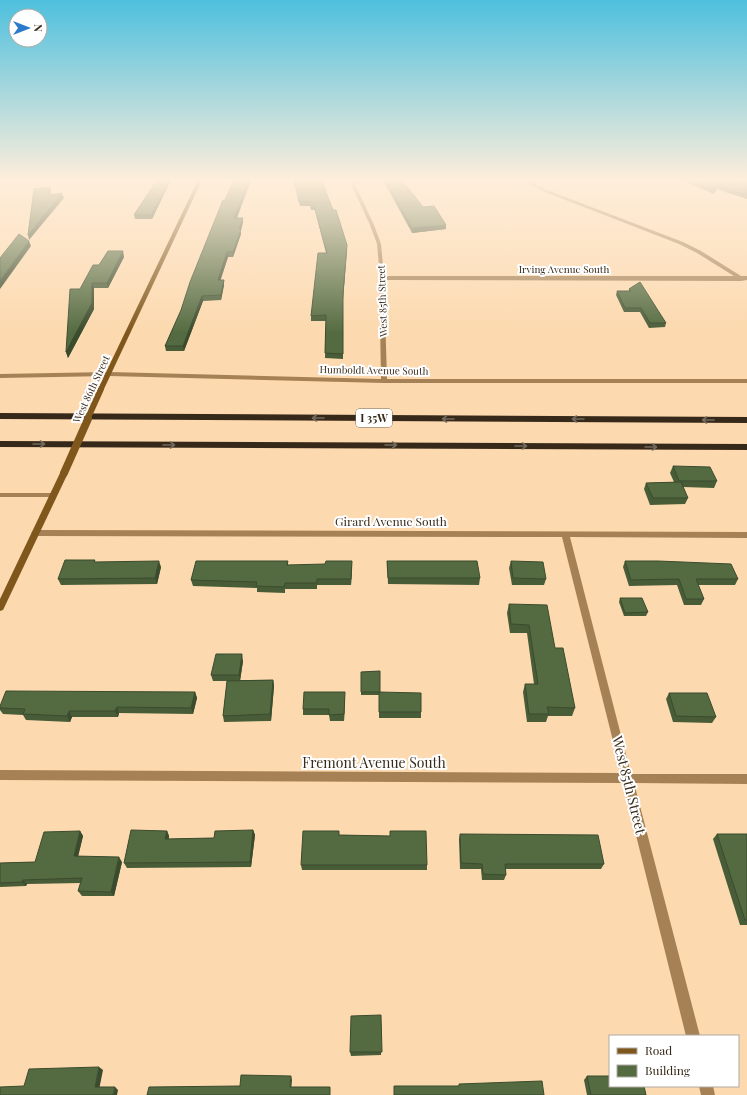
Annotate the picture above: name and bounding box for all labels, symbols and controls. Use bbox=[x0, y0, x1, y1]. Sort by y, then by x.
north arrow bbox=[8, 8, 48, 48]
text: N bbox=[31, 24, 46, 32]
street label: Irving Avenue South bbox=[519, 262, 609, 276]
street label: West 85th Street bbox=[374, 264, 390, 338]
street label: West 86th Street bbox=[69, 353, 113, 426]
street label: Humboldt Avenue South bbox=[319, 362, 429, 378]
road number: I 35W bbox=[356, 409, 392, 427]
one-way arrow bbox=[312, 414, 325, 422]
one-way arrow bbox=[442, 415, 455, 423]
one-way arrow bbox=[572, 415, 585, 423]
one-way arrow bbox=[702, 416, 715, 424]
one-way arrow bbox=[32, 441, 45, 448]
one-way arrow bbox=[162, 441, 175, 449]
one-way arrow bbox=[384, 441, 397, 449]
one-way arrow bbox=[514, 442, 527, 450]
one-way arrow bbox=[644, 443, 657, 451]
street label: Girard Avenue South bbox=[335, 513, 447, 529]
street label: West 85th Street bbox=[608, 733, 651, 837]
street label: Fremont Avenue South bbox=[302, 753, 446, 772]
legend bbox=[609, 1035, 739, 1087]
text: Road bbox=[645, 1042, 672, 1058]
text: Building bbox=[645, 1062, 691, 1078]

